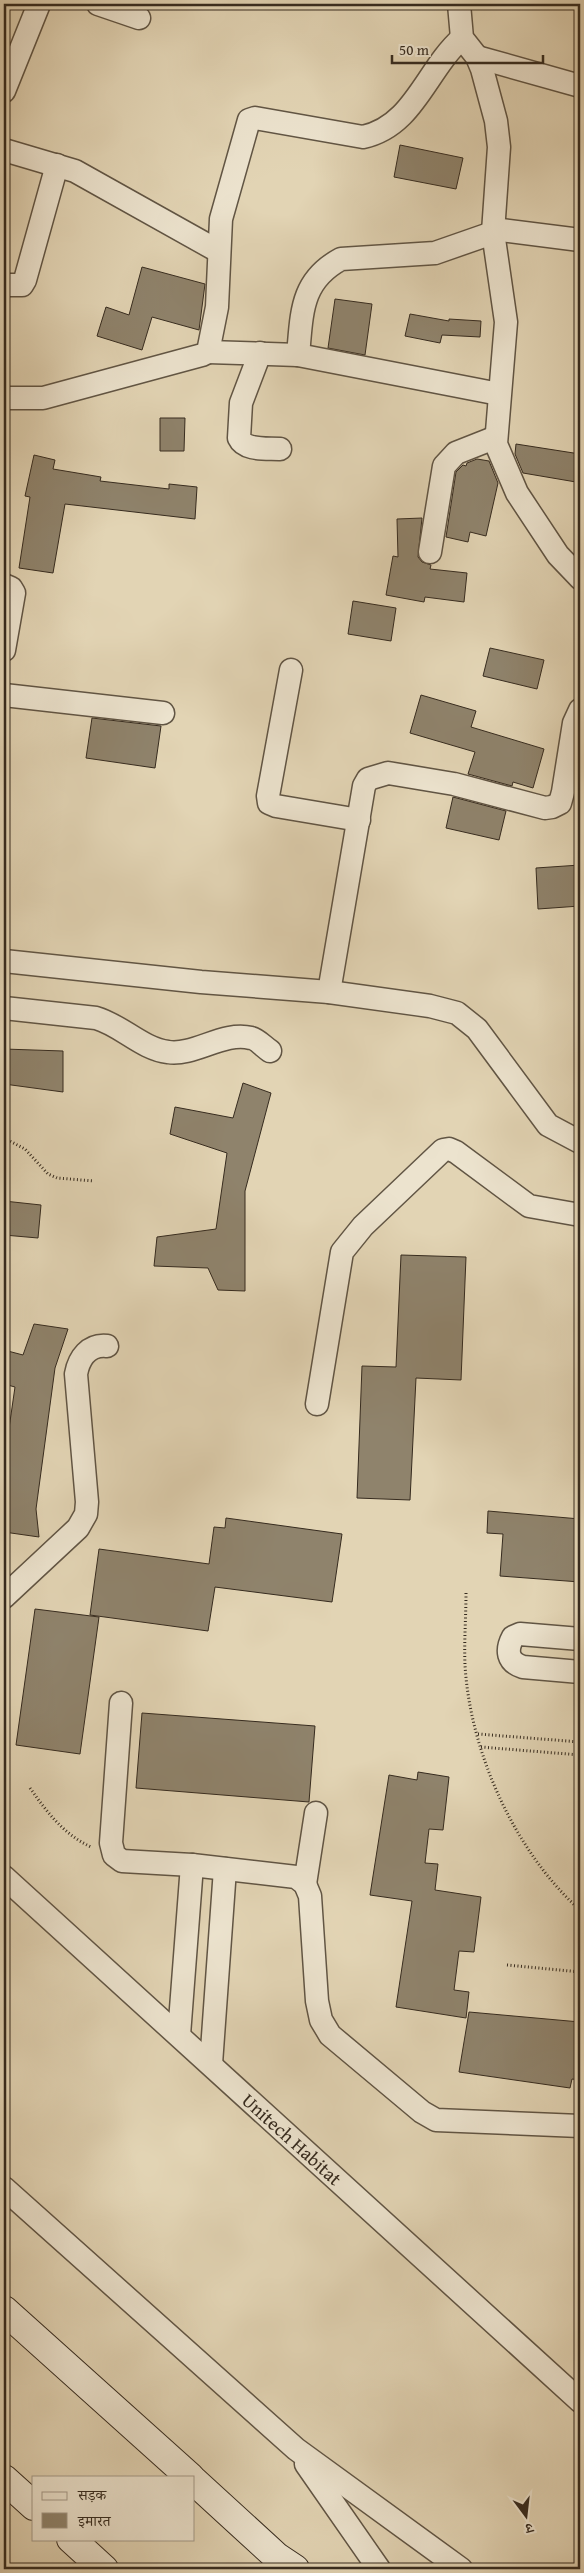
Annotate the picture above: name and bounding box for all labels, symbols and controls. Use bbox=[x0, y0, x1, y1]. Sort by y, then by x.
scale bar bbox=[392, 32, 543, 64]
text: 50 m bbox=[399, 39, 430, 60]
street label: Unitech Habitat bbox=[236, 2086, 349, 2192]
legend bbox=[32, 2476, 195, 2540]
text: सड़क bbox=[77, 2484, 107, 2505]
north arrow bbox=[502, 2490, 552, 2540]
text: इमारत bbox=[77, 2510, 112, 2531]
text: उ bbox=[522, 2518, 536, 2539]

